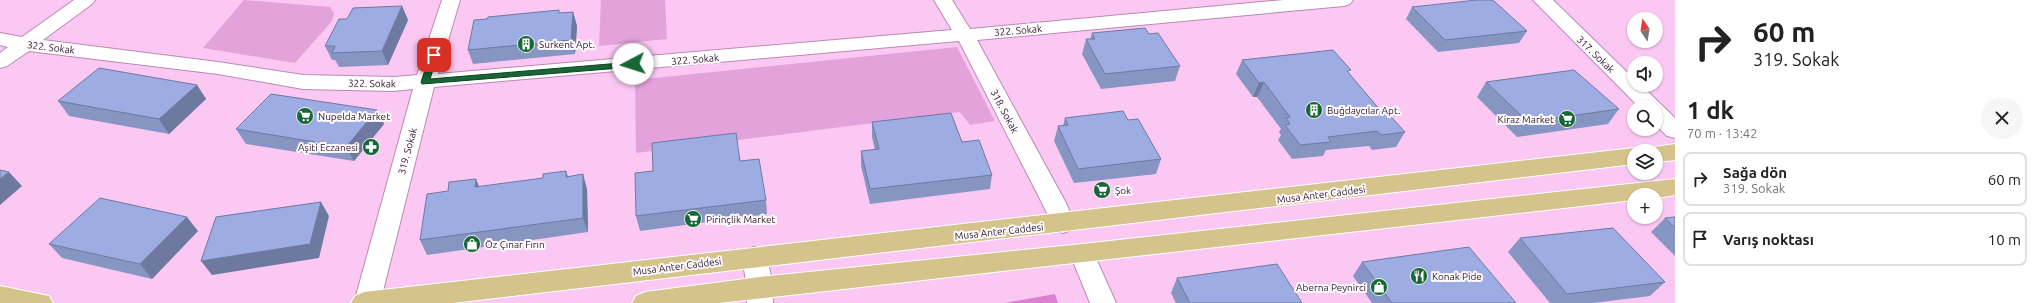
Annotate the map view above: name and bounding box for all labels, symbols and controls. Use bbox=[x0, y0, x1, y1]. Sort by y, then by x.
north arrow bbox=[1627, 12, 1663, 48]
map controls bbox=[1627, 12, 1663, 224]
icon: right bbox=[1687, 16, 1739, 68]
text: 60 m bbox=[1753, 16, 1815, 47]
street label: 322. Sokak bbox=[994, 23, 1042, 38]
building icon: Surkent Apt. bbox=[516, 34, 536, 54]
street label: 317. Sokak bbox=[1575, 34, 1617, 75]
pin bbox=[417, 38, 451, 72]
street label: 322. Sokak bbox=[26, 39, 75, 56]
place label: Surkent Apt. bbox=[539, 39, 595, 50]
position arrow bbox=[612, 43, 654, 85]
icon: arrive bbox=[423, 44, 445, 66]
text: 319. Sokak bbox=[1753, 49, 1839, 69]
street label: 322. Sokak bbox=[671, 52, 719, 67]
button: sound bbox=[1627, 56, 1663, 92]
street label: 322. Sokak bbox=[348, 78, 396, 89]
street label: 318. Sokak bbox=[988, 87, 1021, 135]
text: 1 dk bbox=[1687, 97, 1734, 124]
button: close bbox=[1981, 97, 2023, 139]
building icon: Buğdaycılar Apt. bbox=[1304, 100, 1324, 120]
button: search bbox=[1627, 100, 1663, 136]
place label: Buğdaycılar Apt. bbox=[1327, 105, 1400, 116]
supermarket icon: Nupelda Market bbox=[295, 106, 315, 126]
supermarket icon: Kiraz Market bbox=[1557, 109, 1577, 129]
place label: Nupelda Market bbox=[318, 111, 390, 122]
place label: Kiraz Market bbox=[1498, 114, 1554, 125]
text: 70 m · 13:42 bbox=[1687, 126, 1758, 140]
street label: 319. Sokak bbox=[396, 127, 419, 176]
pharmacy icon: Aşiti Eczanesi bbox=[361, 137, 381, 157]
place label: Aşiti Eczanesi bbox=[298, 142, 358, 153]
button: layers bbox=[1627, 144, 1663, 180]
text: Sağa dön bbox=[1723, 164, 1787, 181]
icon: right bbox=[1689, 168, 1711, 190]
text: 60 m bbox=[1988, 171, 2021, 188]
supermarket icon: Şok bbox=[1092, 180, 1112, 200]
text: 319. Sokak bbox=[1723, 181, 1785, 195]
street label: Musa Anter Caddesi bbox=[1276, 184, 1366, 205]
place label: Şok bbox=[1115, 185, 1131, 196]
button: + bbox=[1627, 188, 1663, 224]
supermarket icon: Pirinçlik Market bbox=[683, 209, 703, 229]
place label: Pirinçlik Market bbox=[706, 214, 775, 225]
street label: Musa Anter Caddesi bbox=[954, 221, 1044, 242]
icon: arrive bbox=[1689, 228, 1711, 250]
text: Varış noktası bbox=[1723, 231, 1814, 248]
text: 10 m bbox=[1988, 231, 2021, 248]
shop icon: Öz Çınar Fırın bbox=[462, 234, 482, 254]
place label: Öz Çınar Fırın bbox=[485, 239, 545, 250]
street label: Musa Anter Caddesi bbox=[632, 256, 722, 277]
restaurant icon: Konak Pide bbox=[1409, 266, 1429, 286]
place label: Konak Pide bbox=[1432, 271, 1482, 282]
shop icon: Aberna Peynirci bbox=[1369, 277, 1389, 297]
place label: Aberna Peynirci bbox=[1296, 282, 1366, 293]

